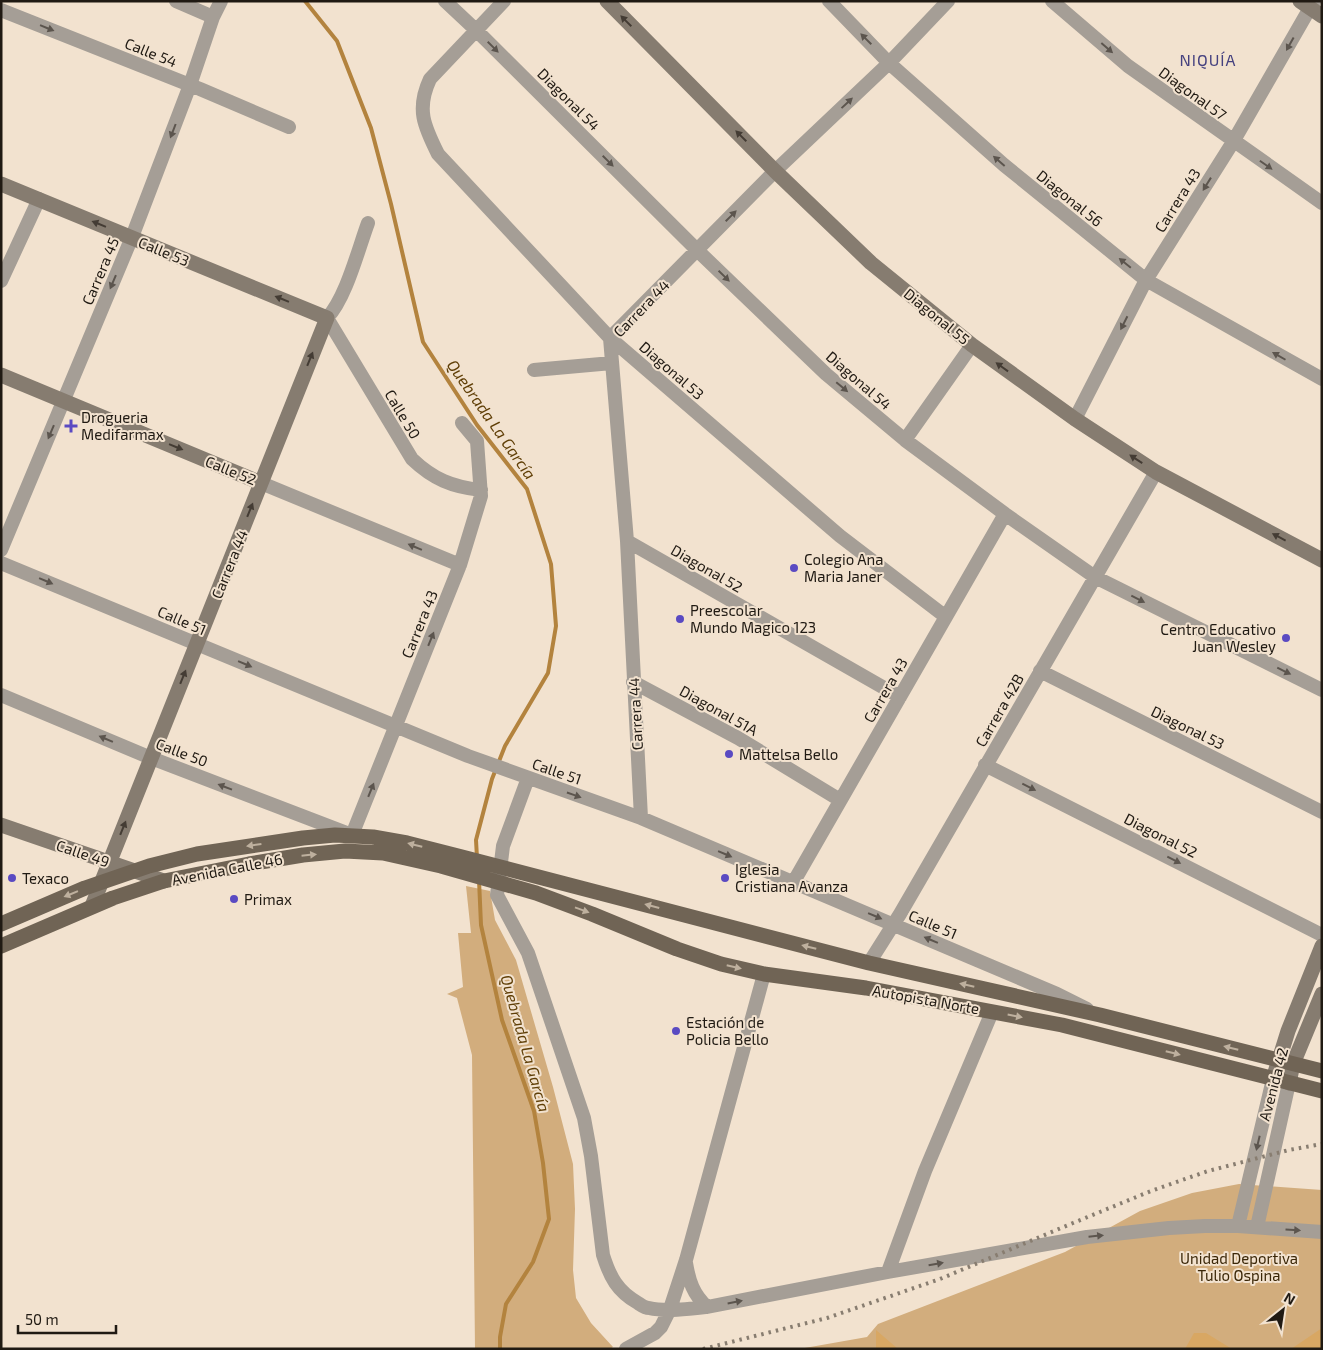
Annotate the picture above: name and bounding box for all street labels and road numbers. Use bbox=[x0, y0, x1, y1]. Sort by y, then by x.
street label: Calle 54 bbox=[122, 33, 180, 71]
street label: Diagonal 57 bbox=[1156, 63, 1230, 124]
street label: Diagonal 54 bbox=[534, 64, 604, 134]
street label: Carrera 43 bbox=[1150, 165, 1204, 235]
street label: Diagonal 56 bbox=[1033, 166, 1107, 230]
street label: Calle 53 bbox=[136, 233, 192, 269]
street label: Carrera 45 bbox=[78, 235, 122, 307]
street label: Carrera 44 bbox=[609, 276, 673, 340]
street label: Diagonal 55 bbox=[901, 284, 973, 348]
street label: Diagonal 53 bbox=[636, 337, 708, 403]
street label: Diagonal 54 bbox=[823, 347, 895, 413]
street label: Calle 50 bbox=[381, 386, 425, 442]
street label: Calle 52 bbox=[203, 452, 259, 488]
street label: Carrera 44 bbox=[207, 527, 251, 601]
street label: Diagonal 52 bbox=[668, 540, 746, 596]
street label: Carrera 43 bbox=[397, 587, 441, 661]
street label: Calle 51 bbox=[155, 602, 209, 638]
street label: Carrera 43 bbox=[859, 654, 911, 726]
street label: Carrera 42B bbox=[971, 670, 1027, 750]
street label: Carrera 44 bbox=[624, 677, 646, 751]
street label: Diagonal 51A bbox=[677, 681, 762, 739]
street label: Diagonal 53 bbox=[1148, 701, 1228, 753]
street label: Calle 50 bbox=[153, 734, 211, 770]
street label: Calle 51 bbox=[530, 754, 584, 788]
street label: Diagonal 52 bbox=[1121, 809, 1201, 861]
street label: Calle 49 bbox=[54, 836, 112, 870]
street label: Avenida Calle 46 bbox=[170, 849, 284, 889]
street label: Calle 51 bbox=[906, 906, 960, 942]
street label: Autopista Norte bbox=[871, 981, 981, 1017]
street label: Avenida 42 bbox=[1255, 1045, 1291, 1123]

